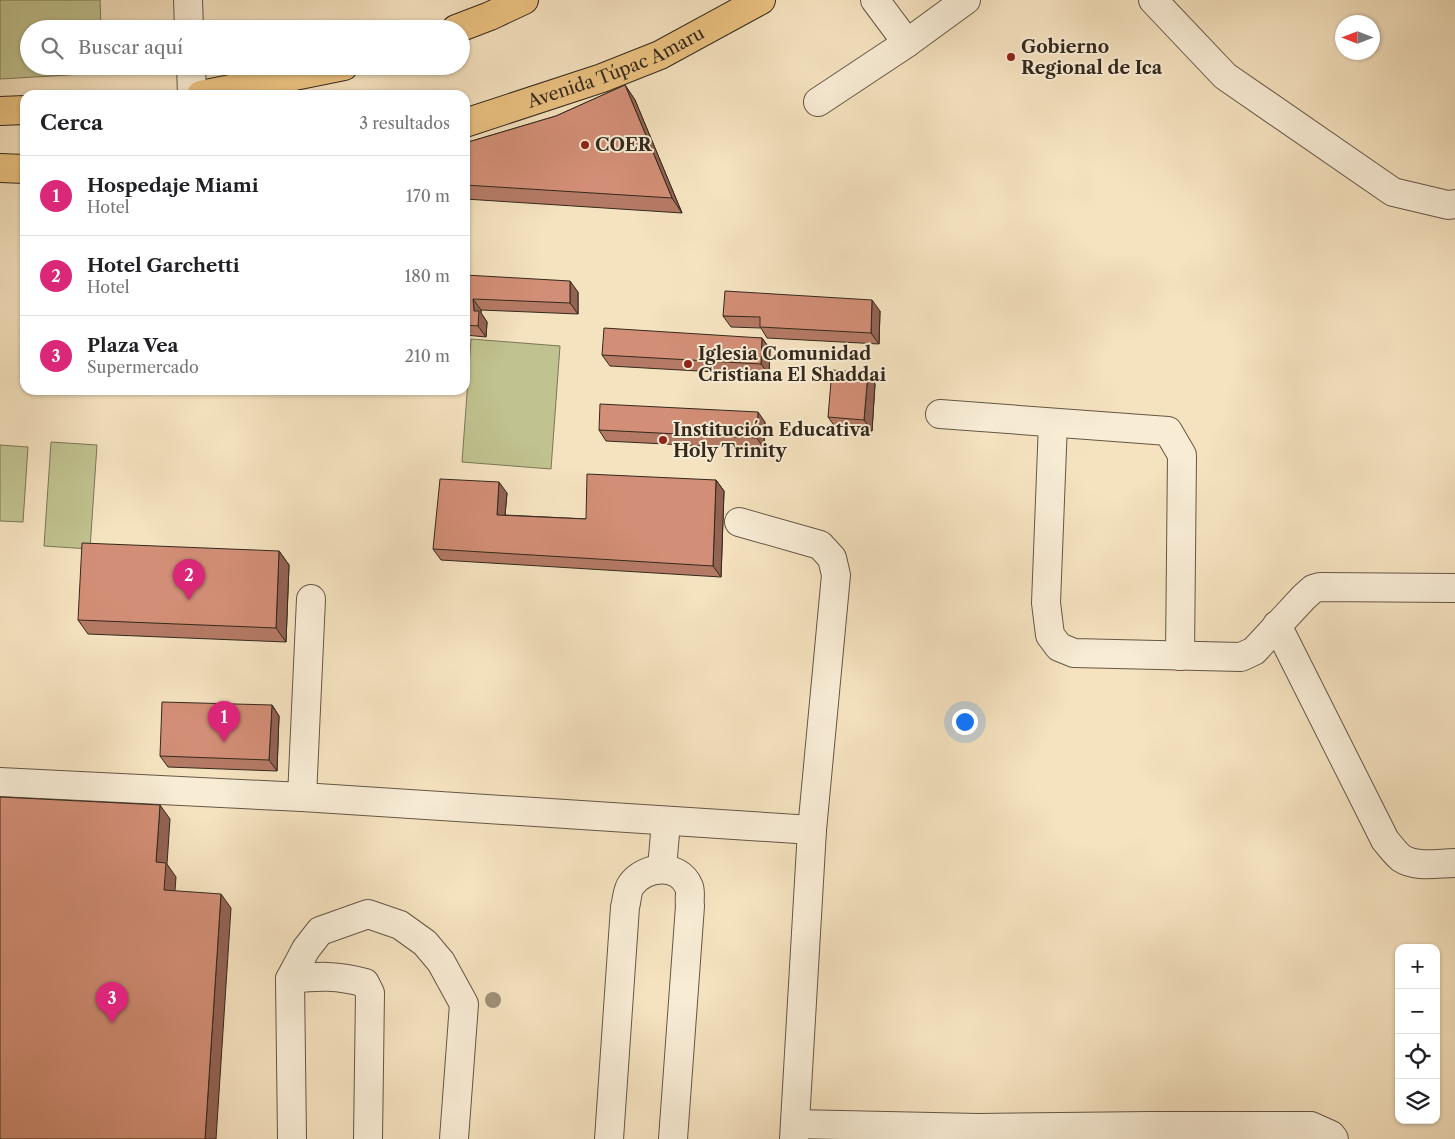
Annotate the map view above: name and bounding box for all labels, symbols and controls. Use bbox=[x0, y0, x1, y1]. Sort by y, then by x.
north arrow bbox=[1335, 15, 1380, 60]
search box bbox=[20, 20, 470, 75]
street label: Avenida Túpac Amaru bbox=[524, 22, 708, 113]
icon: search bbox=[38, 34, 66, 62]
text: Buscar aquí bbox=[78, 36, 183, 59]
place label: Gobierno Regional de Ica bbox=[1021, 36, 1163, 79]
marker: Gobierno Regional de Ica bbox=[1005, 51, 1017, 63]
text: Cerca bbox=[40, 110, 103, 135]
text: 3 resultados bbox=[359, 113, 450, 133]
place label: COER bbox=[595, 134, 653, 156]
marker: COER bbox=[579, 139, 591, 151]
text: Hospedaje Miami bbox=[87, 174, 259, 197]
text: 1 bbox=[52, 186, 60, 206]
text: 170 m bbox=[406, 186, 450, 206]
text: Hotel bbox=[87, 197, 130, 217]
text: Hotel Garchetti bbox=[87, 254, 240, 277]
text: 2 bbox=[51, 266, 61, 286]
text: 180 m bbox=[404, 266, 450, 286]
text: Hotel bbox=[87, 277, 130, 297]
text: Plaza Vea bbox=[87, 334, 179, 357]
place label: Iglesia Comunidad Cristiana El Shaddai bbox=[698, 343, 887, 386]
text: 3 bbox=[51, 346, 61, 366]
text: 210 m bbox=[405, 346, 450, 366]
text: Supermercado bbox=[87, 357, 199, 377]
marker: Iglesia Comunidad Cristiana El Shaddai bbox=[682, 358, 694, 370]
place label: Institución Educativa Holy Trinity bbox=[673, 419, 871, 462]
marker: Institución Educativa Holy Trinity bbox=[657, 434, 669, 446]
pin: 2 bbox=[173, 559, 205, 600]
pin: 1 bbox=[208, 701, 240, 742]
your location bbox=[952, 709, 978, 735]
map controls bbox=[1395, 944, 1440, 1124]
button: + bbox=[1395, 944, 1440, 989]
pin: 3 bbox=[96, 982, 128, 1023]
button: − bbox=[1395, 989, 1440, 1034]
button: locate bbox=[1395, 1034, 1440, 1079]
button: layers bbox=[1395, 1079, 1440, 1124]

